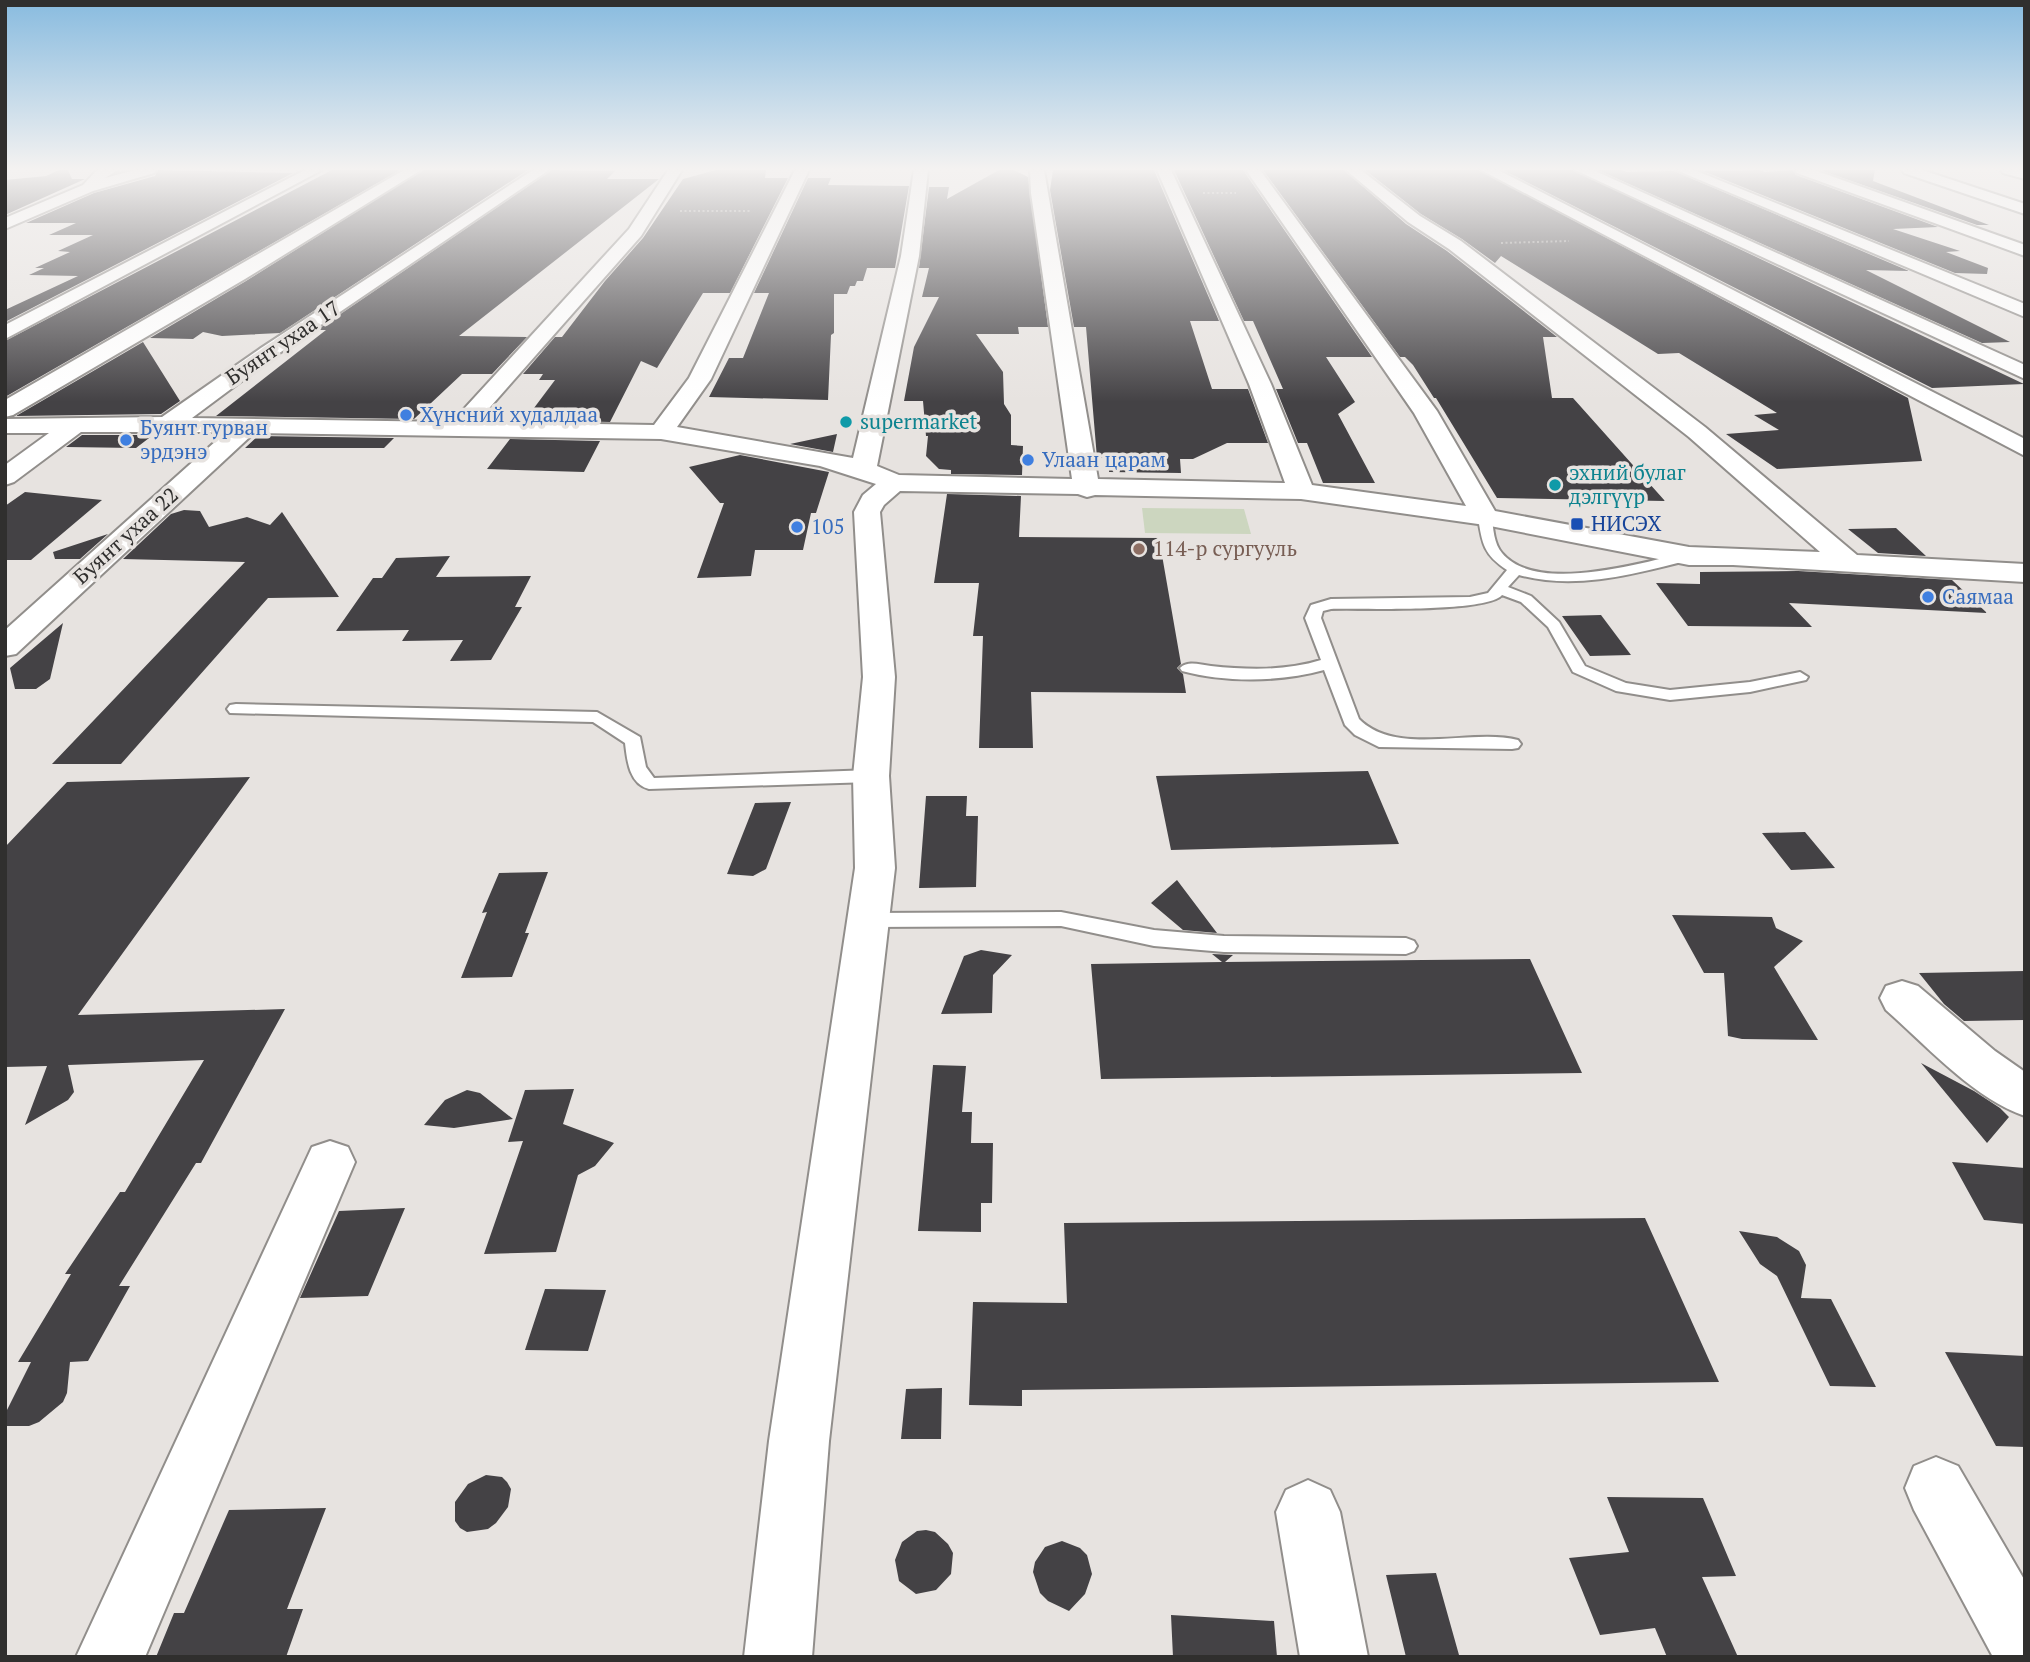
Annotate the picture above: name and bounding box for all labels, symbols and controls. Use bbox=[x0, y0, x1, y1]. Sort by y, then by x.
street label: Буянт ухаа 17 bbox=[220, 294, 345, 391]
place label: Хүнсний худалдаа bbox=[420, 400, 598, 428]
marker: Хүнсний худалдаа bbox=[398, 407, 414, 423]
place label: supermarket bbox=[860, 407, 978, 435]
place label: Буянт гурван эрдэнэ bbox=[140, 413, 268, 465]
marker: supermarket bbox=[838, 414, 854, 430]
marker: Буянт гурван эрдэнэ bbox=[118, 432, 134, 448]
place label: Улаан царам bbox=[1042, 445, 1166, 473]
marker: Улаан царам bbox=[1020, 452, 1036, 468]
place label: эхний булаг дэлгүүр bbox=[1569, 458, 1686, 510]
marker: эхний булаг дэлгүүр bbox=[1547, 477, 1563, 493]
street label: Буянт ухаа 22 bbox=[67, 481, 184, 590]
place label: НИСЭХ bbox=[1591, 509, 1662, 537]
place label: 105 bbox=[811, 512, 845, 540]
marker: НИСЭХ bbox=[1569, 516, 1585, 532]
marker: 105 bbox=[789, 519, 805, 535]
place label: 114-р сургууль bbox=[1153, 534, 1297, 562]
marker: 114-р сургууль bbox=[1131, 541, 1147, 557]
place label: Саямаа bbox=[1942, 582, 2014, 610]
marker: Саямаа bbox=[1920, 589, 1936, 605]

